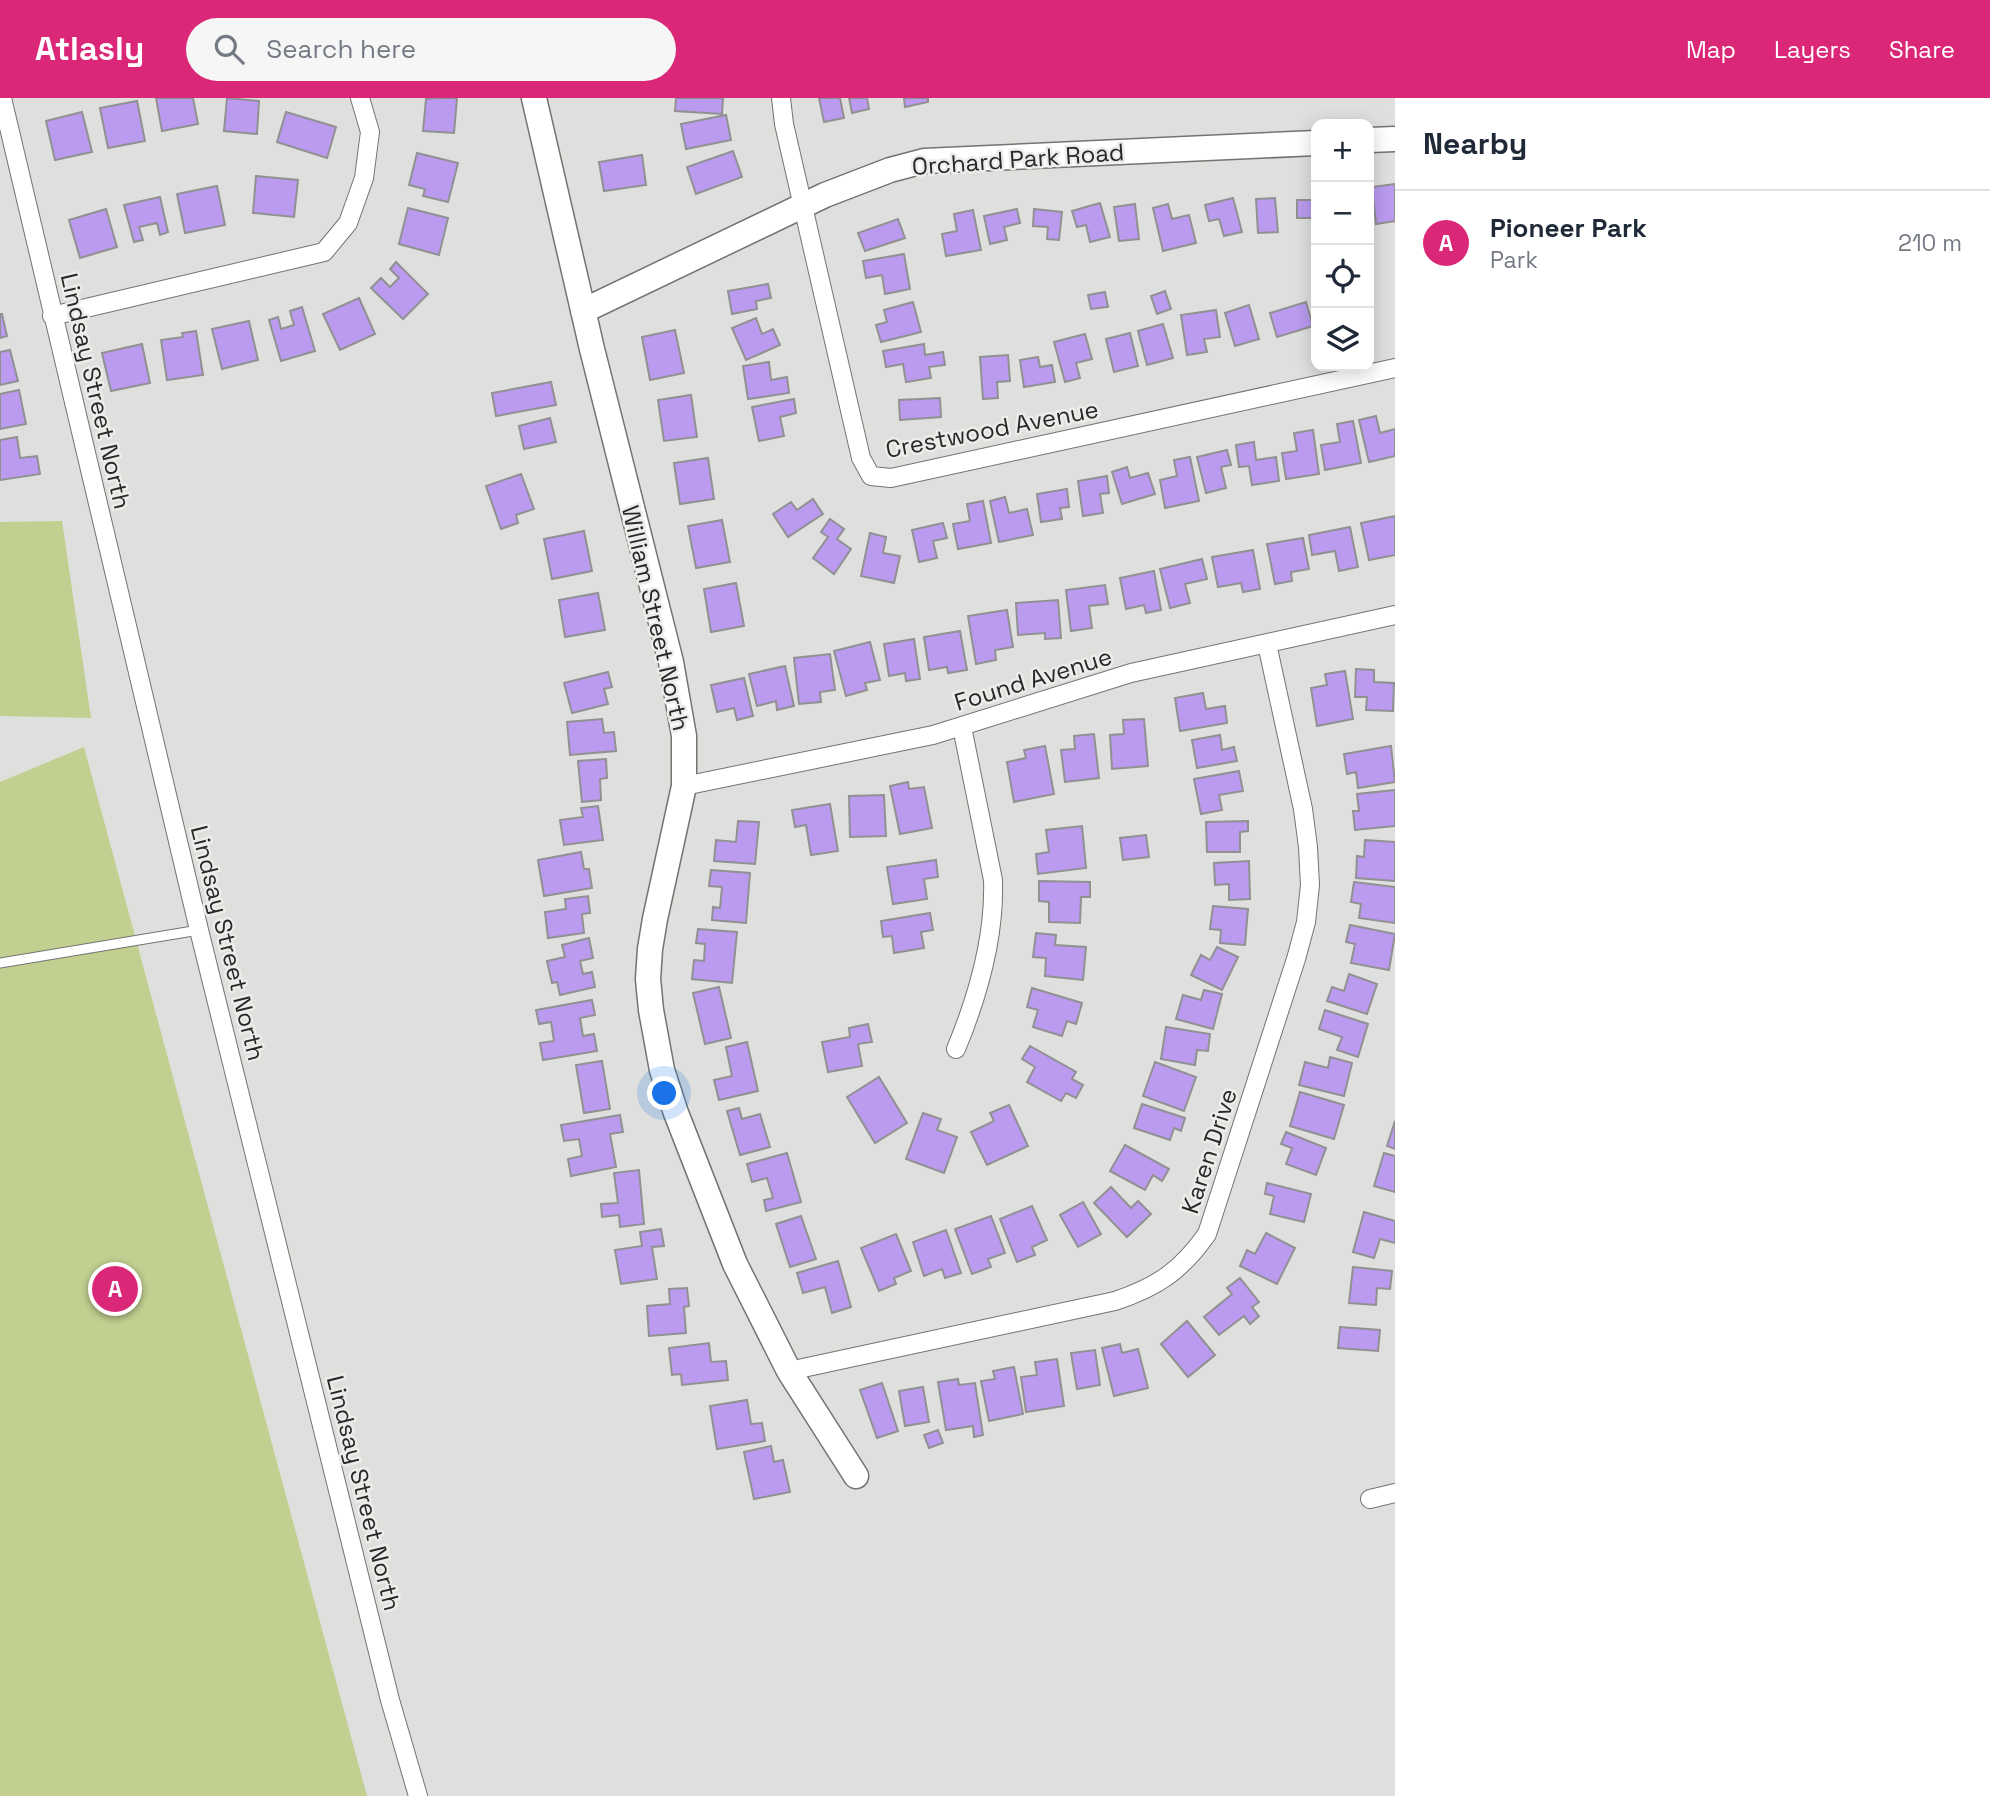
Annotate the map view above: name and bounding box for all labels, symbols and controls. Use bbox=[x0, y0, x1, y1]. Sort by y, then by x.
search box bbox=[186, 18, 676, 81]
text: Atlasly bbox=[35, 28, 144, 70]
icon: search bbox=[210, 30, 248, 68]
text: Search here bbox=[266, 32, 416, 66]
text: Map bbox=[1686, 34, 1736, 65]
text: Layers bbox=[1774, 34, 1851, 65]
text: Share bbox=[1889, 34, 1955, 65]
map controls bbox=[1311, 119, 1374, 371]
button: + bbox=[1311, 119, 1374, 182]
text: Nearby bbox=[1423, 124, 1527, 163]
street label: Orchard Park Road bbox=[911, 136, 1125, 182]
button: − bbox=[1311, 182, 1374, 245]
text: Pioneer Park bbox=[1490, 211, 1647, 245]
text: A bbox=[1439, 228, 1453, 258]
text: 210 m bbox=[1898, 228, 1962, 258]
button: locate bbox=[1311, 245, 1374, 308]
text: Park bbox=[1490, 245, 1538, 275]
street label: Lindsay Street North bbox=[54, 270, 138, 512]
button: layers bbox=[1311, 308, 1374, 371]
street label: Crestwood Avenue bbox=[883, 393, 1101, 465]
street label: William Street North bbox=[615, 502, 697, 734]
street label: Found Avenue bbox=[950, 640, 1116, 718]
street label: Lindsay Street North bbox=[184, 822, 272, 1064]
your location bbox=[647, 1076, 681, 1110]
street label: Karen Drive bbox=[1174, 1085, 1244, 1217]
pin: A bbox=[92, 1263, 138, 1315]
street label: Lindsay Street North bbox=[320, 1372, 408, 1614]

